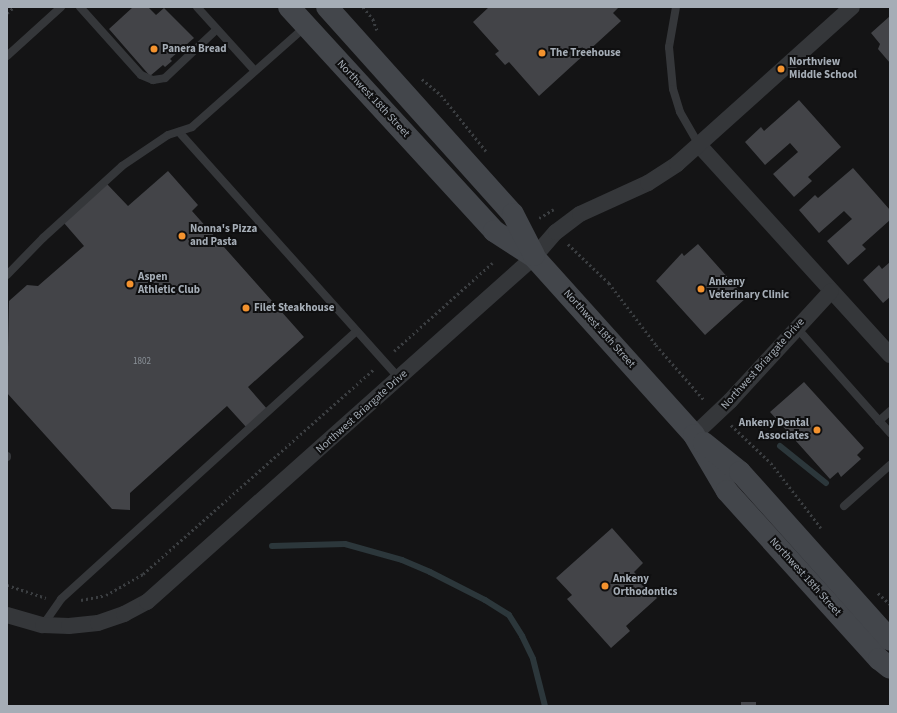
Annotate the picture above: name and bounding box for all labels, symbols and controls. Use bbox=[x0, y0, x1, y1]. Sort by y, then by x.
place label: Panera Bread bbox=[162, 42, 227, 56]
marker: Panera Bread bbox=[149, 44, 159, 54]
place label: The Treehouse bbox=[550, 46, 621, 60]
marker: The Treehouse bbox=[537, 48, 547, 58]
place label: Northview Middle School bbox=[789, 56, 857, 82]
street label: Northwest 18th Street bbox=[334, 58, 412, 140]
marker: Northview Middle School bbox=[776, 64, 786, 74]
place label: Nonna's Pizza and Pasta bbox=[190, 223, 257, 249]
marker: Nonna's Pizza and Pasta bbox=[177, 231, 187, 241]
place label: Aspen Athletic Club bbox=[138, 271, 200, 297]
place label: Ankeny Veterinary Clinic bbox=[709, 276, 789, 302]
marker: Aspen Athletic Club bbox=[125, 279, 135, 289]
marker: Ankeny Veterinary Clinic bbox=[696, 284, 706, 294]
street label: Northwest 18th Street bbox=[560, 287, 638, 371]
place label: Filet Steakhouse bbox=[254, 301, 334, 315]
marker: Filet Steakhouse bbox=[241, 303, 251, 313]
street label: Northwest Briargate Drive bbox=[719, 316, 807, 412]
house number: 1802 bbox=[133, 357, 151, 367]
street label: Northwest Briargate Drive bbox=[314, 368, 410, 456]
place label: Ankeny Dental Associates bbox=[739, 417, 809, 443]
marker: Ankeny Dental Associates bbox=[812, 425, 822, 435]
street label: Northwest 18th Street bbox=[766, 535, 844, 619]
place label: Ankeny Orthodontics bbox=[613, 573, 677, 599]
marker: Ankeny Orthodontics bbox=[600, 581, 610, 591]

